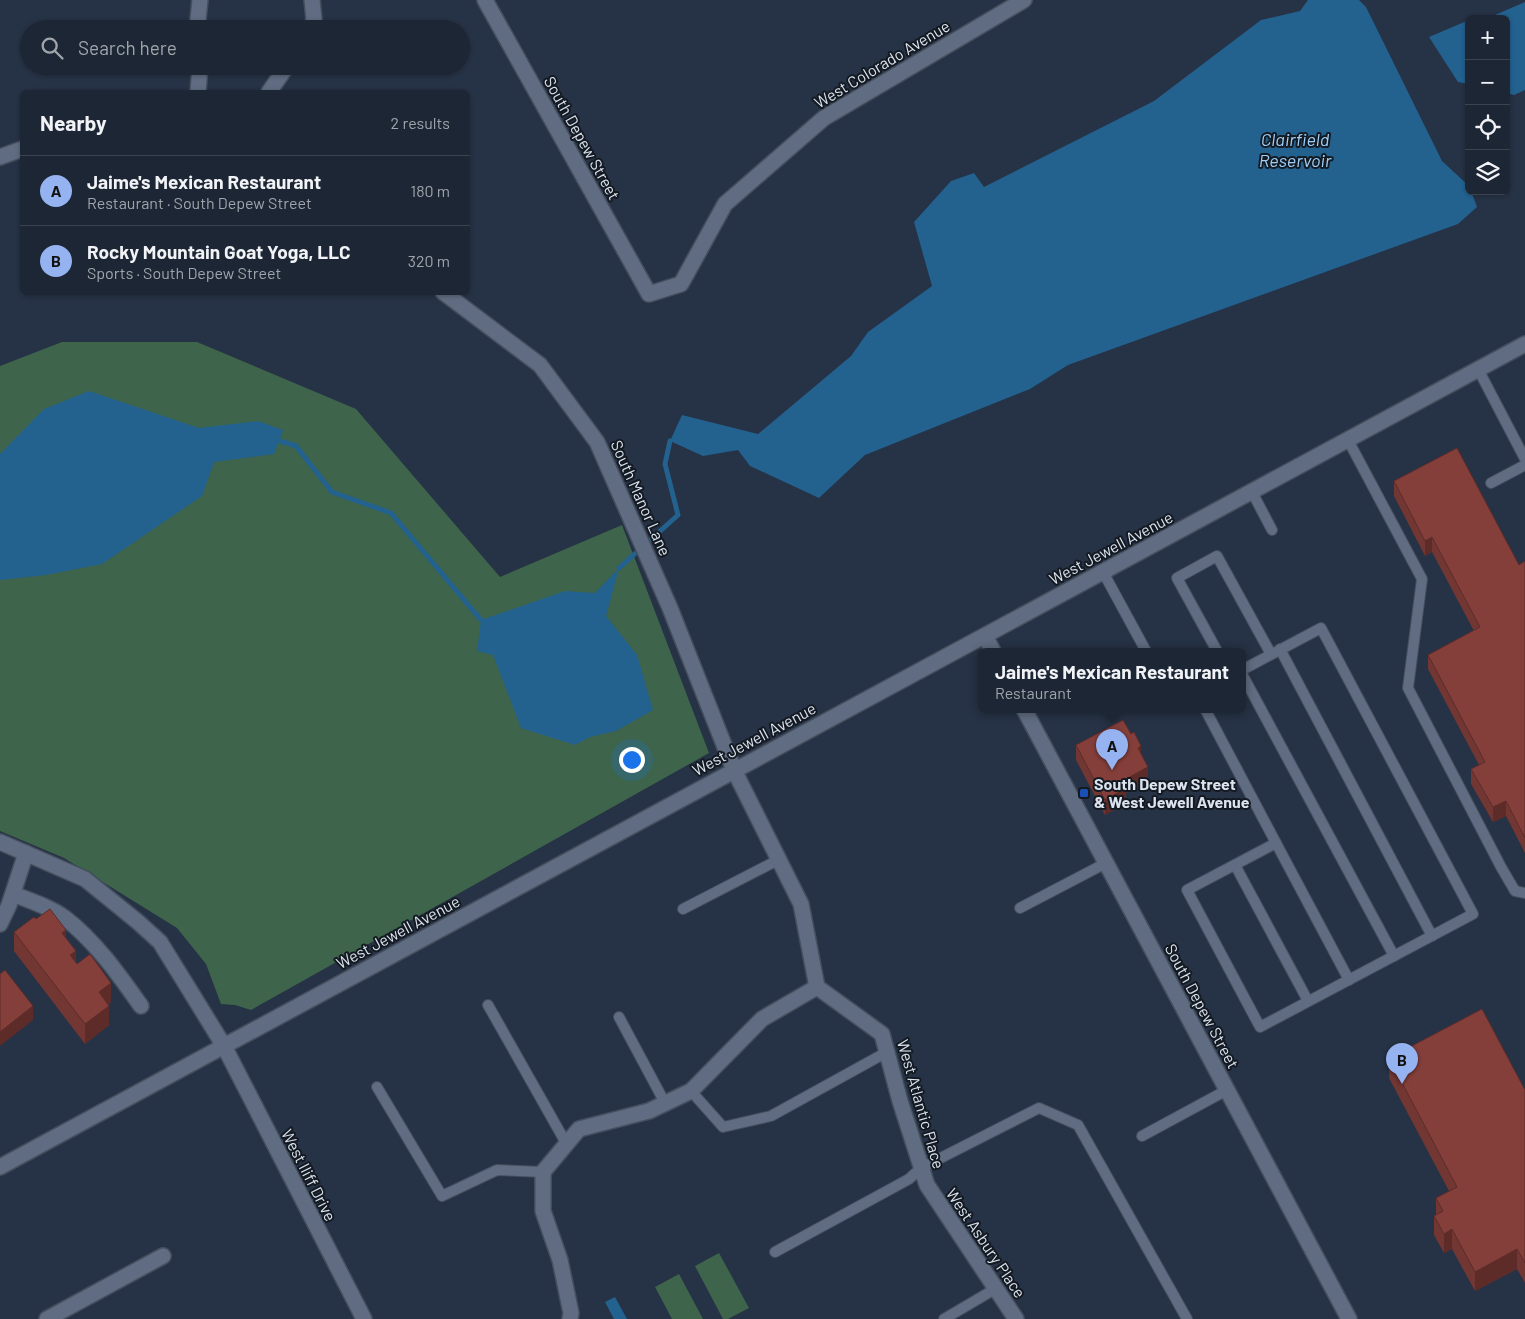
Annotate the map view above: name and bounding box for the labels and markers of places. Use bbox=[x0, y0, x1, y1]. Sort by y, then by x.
pin: A bbox=[1096, 729, 1128, 770]
place label: South Depew Street & West Jewell Avenue bbox=[1094, 774, 1250, 811]
marker: South Depew Street & West Jewell Avenue bbox=[1078, 787, 1090, 799]
pin: B bbox=[1386, 1043, 1418, 1084]

